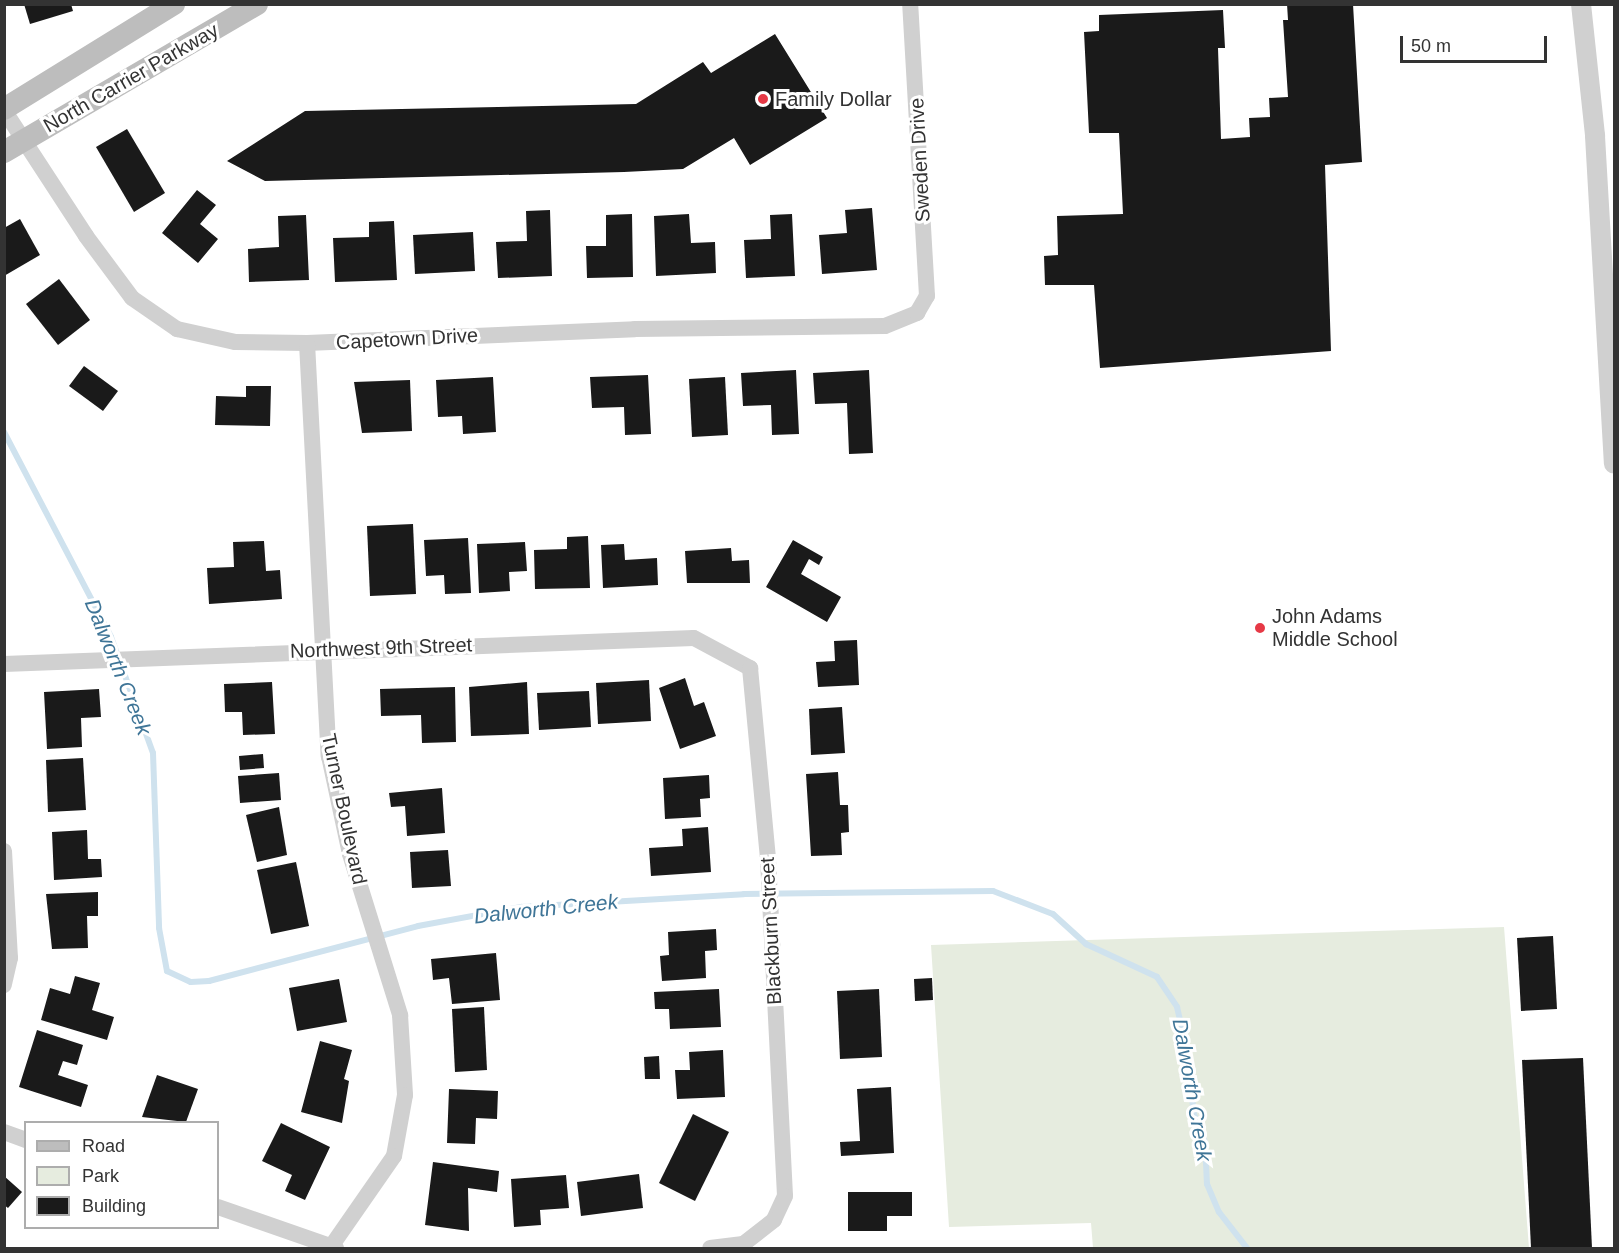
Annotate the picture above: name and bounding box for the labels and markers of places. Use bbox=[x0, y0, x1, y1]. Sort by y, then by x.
place label: Family Dollar bbox=[775, 87, 892, 111]
marker: Family Dollar bbox=[756, 92, 770, 106]
place label: John Adams Middle School bbox=[1272, 604, 1398, 651]
marker: John Adams Middle School bbox=[1253, 621, 1267, 635]

